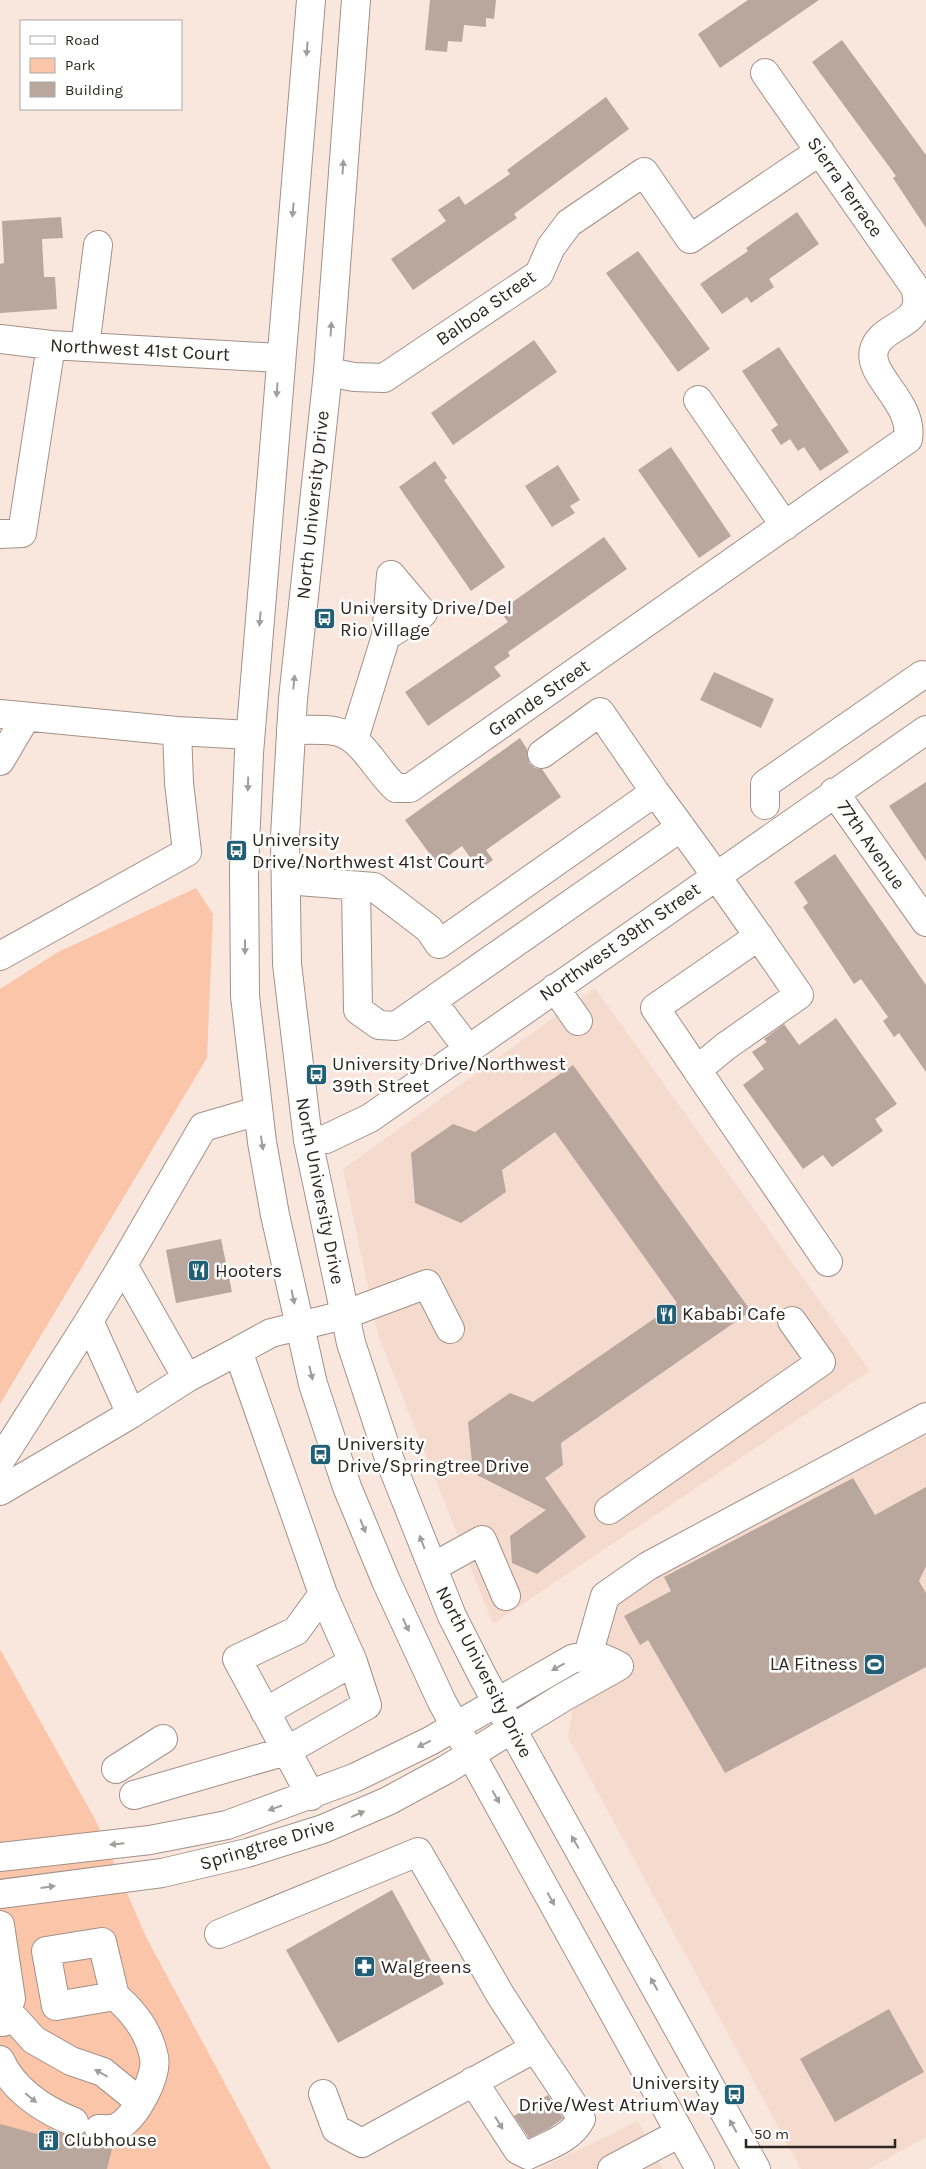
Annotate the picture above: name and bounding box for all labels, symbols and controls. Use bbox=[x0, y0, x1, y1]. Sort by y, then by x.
legend bbox=[20, 20, 182, 110]
text: Road bbox=[65, 31, 100, 49]
one-way arrow bbox=[303, 41, 311, 57]
text: Park bbox=[65, 56, 95, 74]
text: Building bbox=[65, 81, 123, 99]
street label: Sierra Terrace bbox=[802, 133, 888, 241]
one-way arrow bbox=[340, 158, 348, 174]
one-way arrow bbox=[289, 203, 297, 219]
street label: Balboa Street bbox=[432, 266, 540, 350]
one-way arrow bbox=[327, 320, 335, 336]
street label: Northwest 41st Court bbox=[49, 334, 231, 366]
one-way arrow bbox=[273, 382, 281, 398]
street label: North University Drive bbox=[292, 410, 334, 600]
place label: University Drive/Del Rio Village bbox=[340, 597, 512, 641]
bus stop icon: University Drive/Del Rio Village bbox=[312, 607, 336, 631]
one-way arrow bbox=[256, 611, 264, 627]
street label: Grande Street bbox=[484, 655, 594, 741]
one-way arrow bbox=[291, 673, 299, 689]
one-way arrow bbox=[243, 776, 251, 792]
street label: 77th Avenue bbox=[832, 796, 910, 894]
place label: University Drive/Northwest 41st Court bbox=[252, 829, 485, 873]
bus stop icon: University Drive/Northwest 41st Court bbox=[224, 839, 248, 863]
street label: Northwest 39th Street bbox=[535, 878, 705, 1006]
one-way arrow bbox=[241, 939, 249, 955]
place label: University Drive/Northwest 39th Street bbox=[332, 1053, 566, 1097]
bus stop icon: University Drive/Northwest 39th Street bbox=[304, 1063, 328, 1087]
street label: North University Drive bbox=[291, 1096, 349, 1286]
one-way arrow bbox=[259, 1135, 267, 1151]
restaurant icon: Hooters bbox=[187, 1259, 211, 1283]
place label: Hooters bbox=[215, 1260, 282, 1282]
one-way arrow bbox=[290, 1290, 298, 1306]
restaurant icon: Kababi Cafe bbox=[654, 1302, 678, 1326]
place label: Kababi Cafe bbox=[682, 1303, 786, 1325]
one-way arrow bbox=[307, 1365, 315, 1381]
place label: University Drive/Springtree Drive bbox=[337, 1433, 529, 1477]
bus stop icon: University Drive/Springtree Drive bbox=[309, 1443, 333, 1467]
one-way arrow bbox=[360, 1519, 368, 1533]
one-way arrow bbox=[418, 1535, 426, 1549]
street label: North University Drive bbox=[431, 1583, 537, 1761]
one-way arrow bbox=[403, 1618, 411, 1632]
sports icon: LA Fitness bbox=[862, 1652, 886, 1676]
place label: LA Fitness bbox=[770, 1653, 858, 1675]
one-way arrow bbox=[551, 1663, 564, 1672]
one-way arrow bbox=[417, 1740, 431, 1748]
one-way arrow bbox=[491, 1790, 500, 1804]
one-way arrow bbox=[267, 1805, 282, 1813]
one-way arrow bbox=[351, 1810, 365, 1818]
street label: Springtree Drive bbox=[197, 1813, 337, 1875]
one-way arrow bbox=[571, 1835, 579, 1850]
one-way arrow bbox=[109, 1840, 125, 1848]
one-way arrow bbox=[41, 1883, 57, 1891]
one-way arrow bbox=[547, 1893, 556, 1906]
pharmacy icon: Walgreens bbox=[353, 1955, 377, 1979]
place label: Walgreens bbox=[381, 1956, 472, 1978]
one-way arrow bbox=[650, 1977, 658, 1991]
one-way arrow bbox=[94, 2069, 109, 2077]
place label: University Drive/West Atrium Way bbox=[519, 2072, 719, 2116]
bus stop icon: University Drive/West Atrium Way bbox=[723, 2082, 747, 2106]
one-way arrow bbox=[24, 2092, 37, 2103]
one-way arrow bbox=[494, 2116, 503, 2129]
scale bar bbox=[746, 2116, 895, 2148]
one-way arrow bbox=[729, 2119, 737, 2134]
text: 50 m bbox=[754, 2125, 789, 2143]
building icon: Clubhouse bbox=[36, 2128, 60, 2152]
place label: Clubhouse bbox=[64, 2129, 157, 2151]

